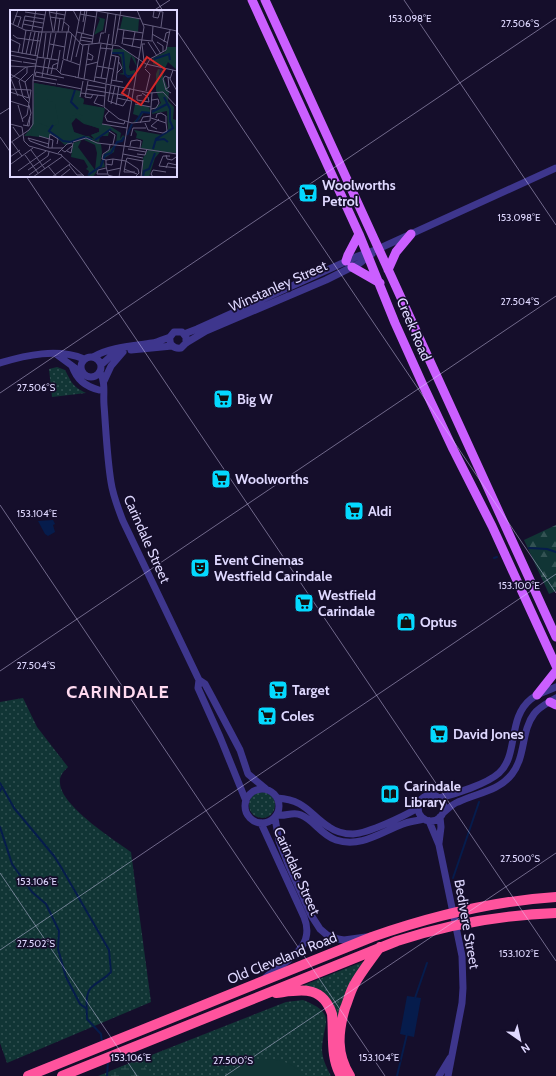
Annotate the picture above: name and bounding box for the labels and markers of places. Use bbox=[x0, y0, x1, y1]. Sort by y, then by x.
place label: Woolworths Petrol bbox=[322, 176, 396, 210]
supermarket icon: Woolworths Petrol bbox=[297, 182, 319, 204]
supermarket icon: Big W bbox=[212, 388, 234, 410]
place label: Big W bbox=[237, 390, 273, 408]
supermarket icon: Woolworths bbox=[210, 468, 232, 490]
place label: Woolworths bbox=[235, 470, 309, 488]
supermarket icon: Aldi bbox=[343, 500, 365, 522]
place label: Aldi bbox=[368, 502, 392, 520]
place label: Event Cinemas Westfield Carindale bbox=[214, 551, 332, 585]
theatre icon: Event Cinemas Westfield Carindale bbox=[189, 557, 211, 579]
place label: Westfield Carindale bbox=[318, 586, 376, 620]
supermarket icon: Westfield Carindale bbox=[293, 592, 315, 614]
shop icon: Optus bbox=[395, 611, 417, 633]
place label: Optus bbox=[420, 613, 457, 631]
supermarket icon: Target bbox=[267, 679, 289, 701]
place label: Target bbox=[292, 681, 330, 699]
supermarket icon: Coles bbox=[256, 705, 278, 727]
place label: Coles bbox=[281, 707, 314, 725]
supermarket icon: David Jones bbox=[428, 723, 450, 745]
place label: David Jones bbox=[453, 725, 524, 743]
place label: Carindale Library bbox=[404, 777, 461, 811]
library icon: Carindale Library bbox=[379, 783, 401, 805]

